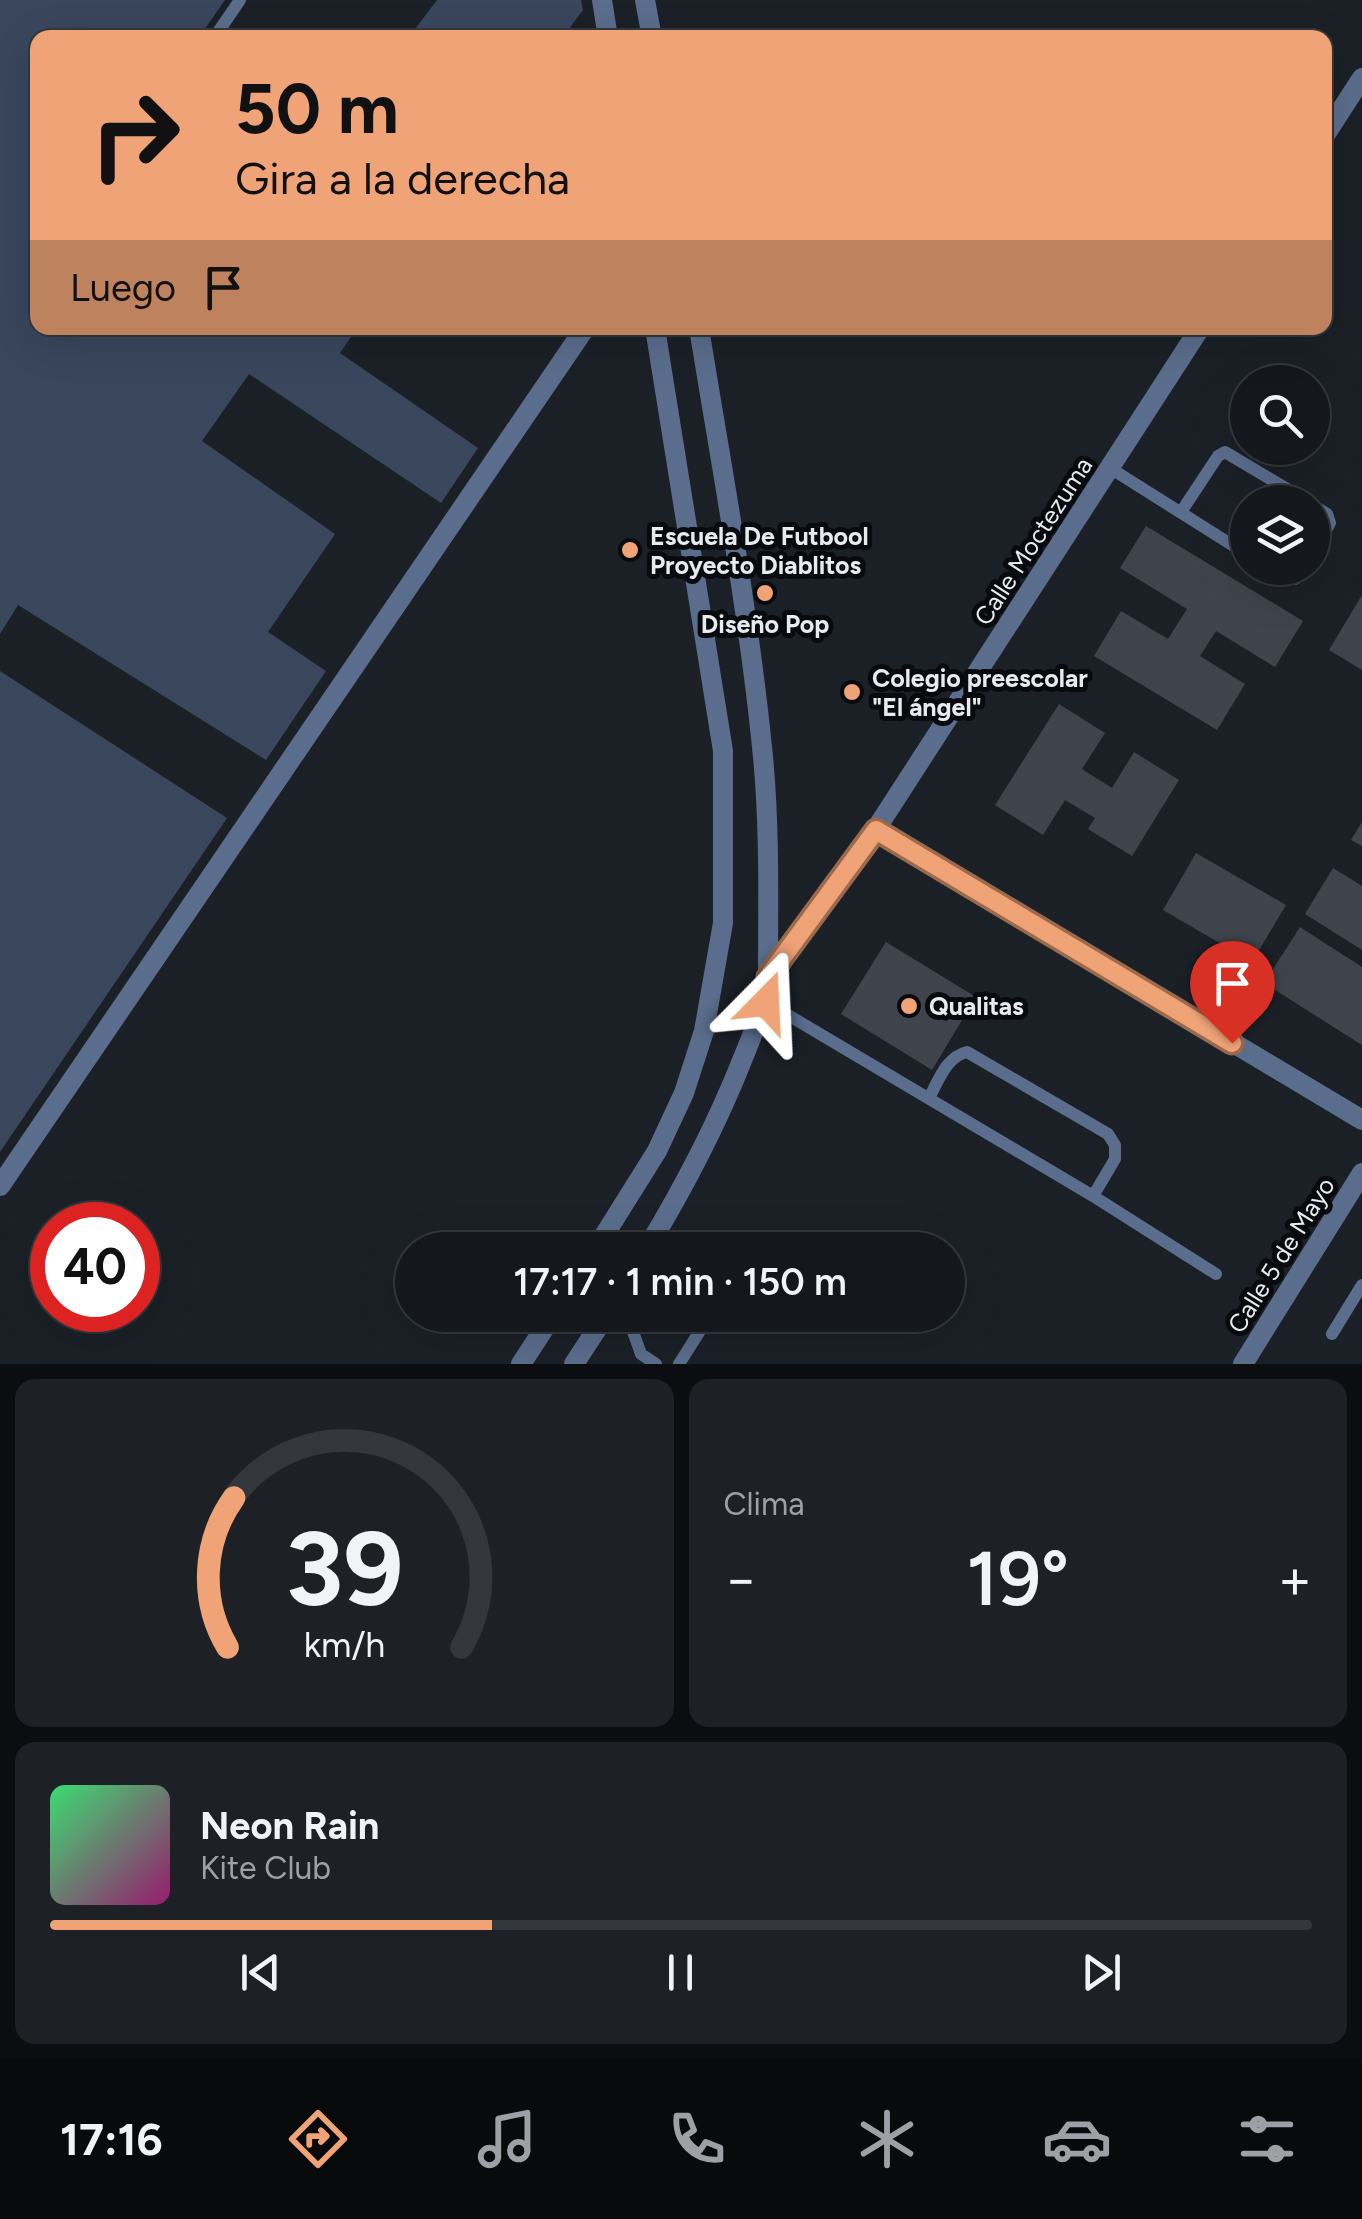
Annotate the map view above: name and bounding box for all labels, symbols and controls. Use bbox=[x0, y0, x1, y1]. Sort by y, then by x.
text: 50 m bbox=[235, 66, 399, 151]
icon: right bbox=[70, 70, 200, 200]
text: Gira a la derecha bbox=[235, 151, 570, 205]
icon: arrive bbox=[196, 260, 251, 315]
text: Luego bbox=[70, 265, 176, 311]
map controls bbox=[1230, 365, 1330, 585]
button: search bbox=[1230, 365, 1330, 465]
street label: Calle Moctezuma bbox=[968, 451, 1098, 631]
button: layers bbox=[1230, 485, 1330, 585]
place label: Escuela De Futbool Proyecto Diablitos bbox=[650, 521, 869, 580]
marker: Escuela De Futbool Proyecto Diablitos bbox=[619, 539, 641, 561]
marker: Diseño Pop bbox=[754, 582, 776, 604]
place label: Diseño Pop bbox=[701, 609, 829, 639]
place label: Colegio preescolar "El ángel" bbox=[872, 663, 1088, 722]
marker: Colegio preescolar "El ángel" bbox=[841, 681, 863, 703]
pin bbox=[1190, 941, 1275, 1044]
position arrow bbox=[714, 950, 818, 1054]
icon: arrive bbox=[1205, 956, 1260, 1011]
place label: Qualitas bbox=[929, 991, 1024, 1021]
marker: Qualitas bbox=[898, 995, 920, 1017]
street label: Calle 5 de Mayo bbox=[1221, 1172, 1341, 1338]
speed limit sign: 40 bbox=[30, 1202, 160, 1332]
text: 17:17 · 1 min · 150 m bbox=[513, 1259, 847, 1305]
text: Clima bbox=[724, 1485, 805, 1523]
text: 39 bbox=[285, 1506, 403, 1631]
text: 19° bbox=[966, 1534, 1069, 1624]
text: − bbox=[724, 1546, 758, 1612]
text: + bbox=[1278, 1546, 1312, 1612]
text: km/h bbox=[303, 1623, 385, 1666]
text: Neon Rain bbox=[200, 1803, 379, 1849]
text: Kite Club bbox=[200, 1849, 331, 1887]
icon: previous bbox=[233, 1945, 288, 2000]
icon: pause bbox=[653, 1945, 708, 2000]
icon: next bbox=[1074, 1945, 1129, 2000]
icon: directions bbox=[283, 2104, 353, 2174]
icon: music bbox=[472, 2104, 542, 2174]
icon: phone bbox=[662, 2104, 732, 2174]
icon: climate bbox=[852, 2104, 922, 2174]
icon: car bbox=[1042, 2104, 1112, 2174]
icon: filters bbox=[1232, 2104, 1302, 2174]
text: 17:16 bbox=[60, 2112, 163, 2166]

